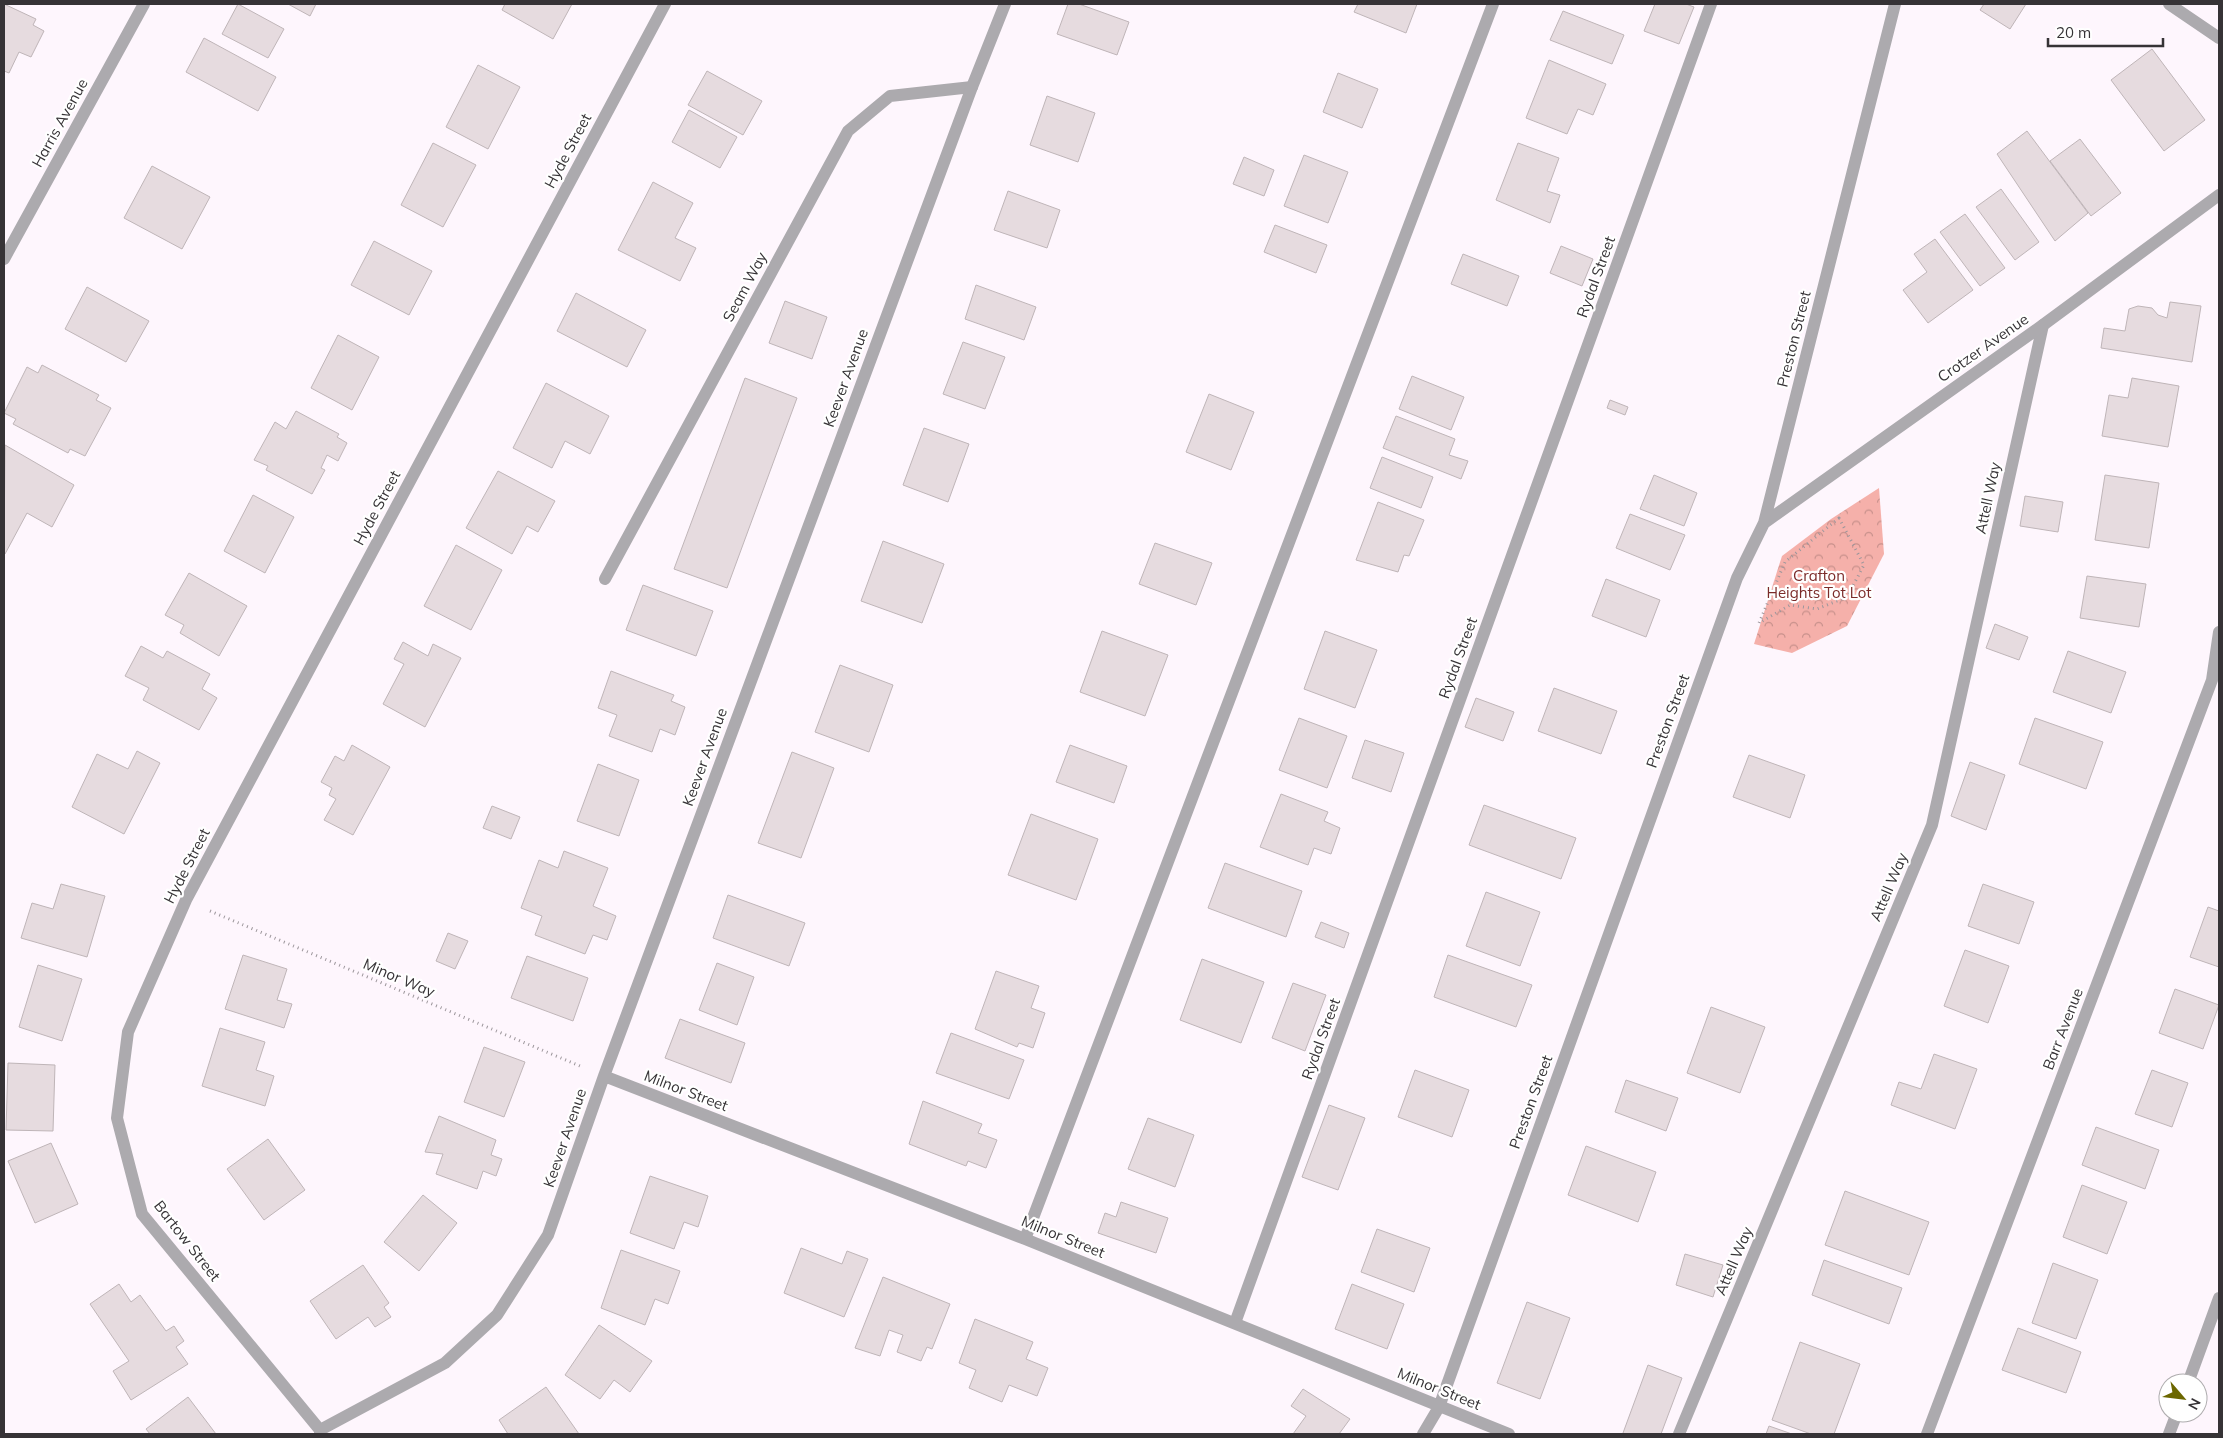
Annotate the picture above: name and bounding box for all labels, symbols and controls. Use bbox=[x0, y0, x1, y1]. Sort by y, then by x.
scale bar bbox=[2048, 15, 2163, 47]
text: 20 m bbox=[2056, 23, 2091, 42]
street label: Harris Avenue bbox=[27, 75, 92, 170]
street label: Hyde Street bbox=[540, 110, 595, 191]
street label: Rydal Street bbox=[1572, 234, 1619, 320]
street label: Seam Way bbox=[718, 249, 771, 325]
street label: Preston Street bbox=[1772, 289, 1815, 389]
street label: Crotzer Avenue bbox=[1934, 309, 2032, 386]
street label: Keever Avenue bbox=[819, 326, 872, 430]
street label: Attell Way bbox=[1971, 460, 2004, 536]
street label: Hyde Street bbox=[349, 467, 404, 548]
park label: Crafton Heights Tot Lot bbox=[1766, 566, 1872, 602]
street label: Rydal Street bbox=[1434, 615, 1481, 701]
street label: Preston Street bbox=[1642, 671, 1693, 770]
street label: Keever Avenue bbox=[678, 705, 731, 809]
street label: Hyde Street bbox=[159, 825, 214, 907]
street label: Attell Way bbox=[1866, 849, 1912, 924]
street label: Minor Way bbox=[361, 954, 438, 1001]
street label: Barr Avenue bbox=[2038, 985, 2087, 1072]
street label: Rydal Street bbox=[1297, 996, 1344, 1082]
street label: Preston Street bbox=[1505, 1052, 1556, 1151]
street label: Milnor Street bbox=[642, 1066, 731, 1115]
street label: Keever Avenue bbox=[539, 1086, 590, 1190]
street label: Bartow Street bbox=[150, 1197, 225, 1285]
street label: Milnor Street bbox=[1019, 1211, 1108, 1262]
street label: Attell Way bbox=[1711, 1223, 1757, 1298]
street label: Milnor Street bbox=[1395, 1363, 1484, 1414]
north arrow bbox=[2158, 1373, 2208, 1423]
text: N bbox=[2184, 1395, 2205, 1413]

